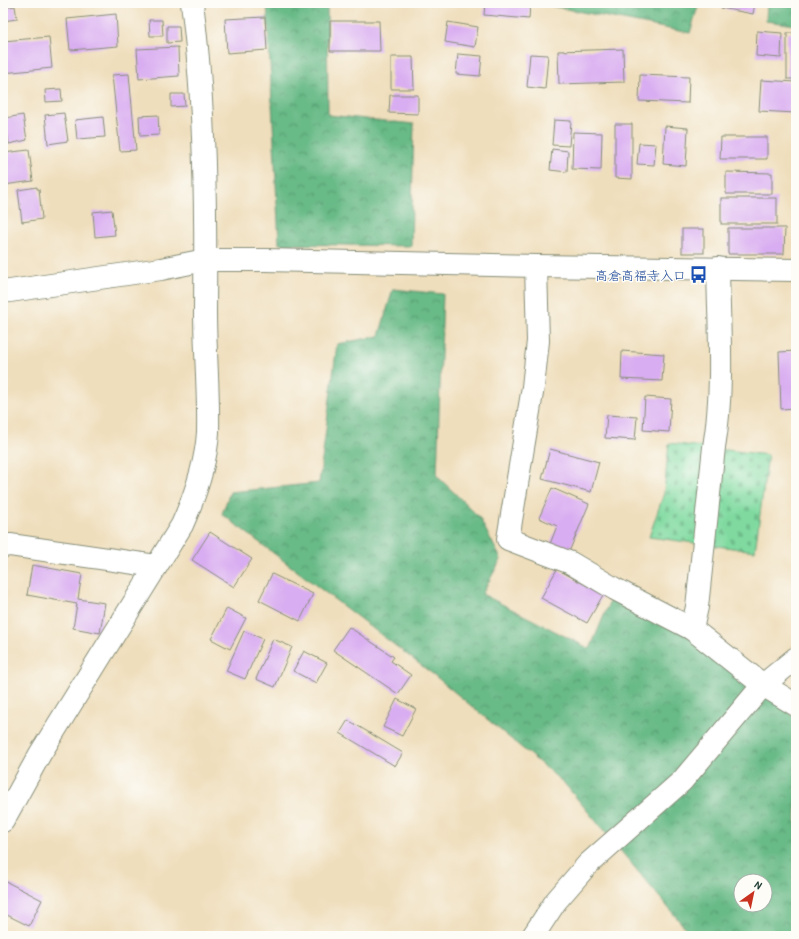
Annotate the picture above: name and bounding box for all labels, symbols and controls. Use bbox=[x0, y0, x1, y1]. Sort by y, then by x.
bus stop icon: 高倉高福寺入口 bbox=[689, 265, 709, 285]
place label: 高倉高福寺入口 bbox=[595, 266, 686, 284]
north arrow bbox=[733, 873, 773, 913]
text: N bbox=[752, 877, 765, 892]

